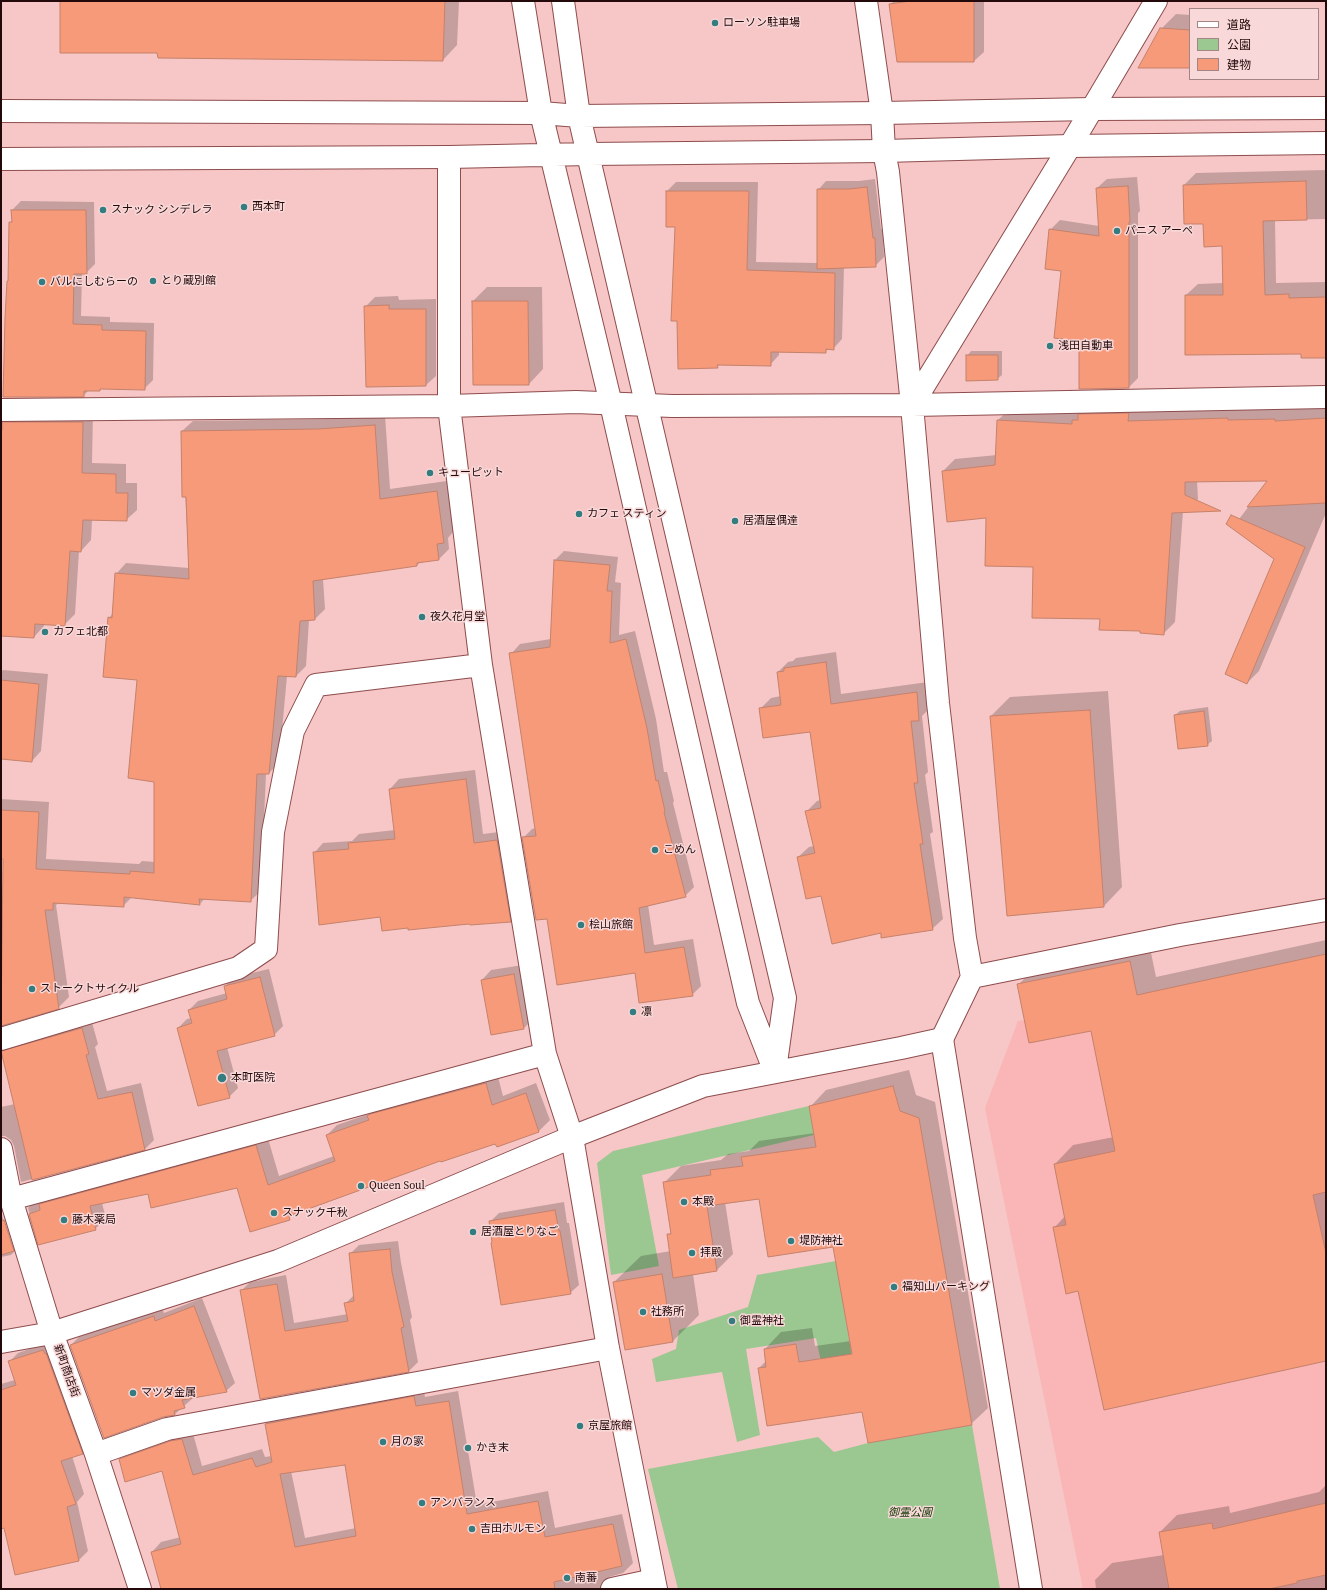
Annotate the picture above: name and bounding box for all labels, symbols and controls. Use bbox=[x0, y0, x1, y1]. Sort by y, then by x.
legend bbox=[1189, 8, 1319, 80]
place label: ローソン駐車場 bbox=[723, 16, 800, 30]
text: 道路 bbox=[1227, 17, 1251, 33]
marker: ローソン駐車場 bbox=[710, 18, 720, 28]
text: 公園 bbox=[1227, 37, 1251, 53]
text: 建物 bbox=[1227, 57, 1251, 73]
place label: 西本町 bbox=[252, 200, 285, 214]
marker: 西本町 bbox=[239, 202, 249, 212]
place label: スナック シンデレラ bbox=[111, 203, 213, 217]
marker: スナック シンデレラ bbox=[98, 205, 108, 215]
place label: パニス アーペ bbox=[1125, 224, 1193, 238]
marker: パニス アーペ bbox=[1112, 226, 1122, 236]
place label: とり蔵別館 bbox=[161, 274, 216, 288]
place label: バルにしむらーの bbox=[50, 275, 138, 289]
marker: とり蔵別館 bbox=[148, 276, 158, 286]
marker: バルにしむらーの bbox=[37, 277, 47, 287]
place label: 浅田自動車 bbox=[1058, 339, 1113, 353]
marker: 浅田自動車 bbox=[1045, 341, 1055, 351]
place label: キューピット bbox=[438, 466, 504, 480]
marker: キューピット bbox=[425, 468, 435, 478]
place label: カフェ スティン bbox=[587, 507, 667, 521]
marker: カフェ スティン bbox=[574, 509, 584, 519]
place label: 居酒屋偶達 bbox=[743, 514, 798, 528]
marker: 居酒屋偶達 bbox=[730, 516, 740, 526]
place label: 夜久花月堂 bbox=[430, 610, 485, 624]
marker: 夜久花月堂 bbox=[417, 612, 427, 622]
place label: カフェ北都 bbox=[53, 625, 108, 639]
marker: カフェ北都 bbox=[40, 627, 50, 637]
place label: こめん bbox=[663, 843, 696, 857]
marker: こめん bbox=[650, 845, 660, 855]
place label: 桧山旅館 bbox=[589, 918, 633, 932]
marker: 桧山旅館 bbox=[576, 920, 586, 930]
place label: ストークトサイクル bbox=[40, 982, 139, 996]
marker: ストークトサイクル bbox=[27, 984, 37, 994]
place label: 凛 bbox=[641, 1005, 652, 1019]
marker: 凛 bbox=[628, 1007, 638, 1017]
place label: 本町医院 bbox=[231, 1071, 275, 1085]
marker: 本町医院 bbox=[216, 1072, 228, 1084]
place label: Queen Soul bbox=[369, 1179, 425, 1193]
marker: Queen Soul bbox=[356, 1181, 366, 1191]
place label: 本殿 bbox=[692, 1195, 714, 1209]
marker: 本殿 bbox=[679, 1197, 689, 1207]
place label: スナック千秋 bbox=[282, 1206, 348, 1220]
marker: スナック千秋 bbox=[269, 1208, 279, 1218]
place label: 藤木薬局 bbox=[72, 1213, 116, 1227]
marker: 藤木薬局 bbox=[59, 1215, 69, 1225]
place label: 居酒屋とりなご bbox=[481, 1225, 558, 1239]
marker: 居酒屋とりなご bbox=[468, 1227, 478, 1237]
place label: 堤防神社 bbox=[799, 1234, 843, 1248]
marker: 堤防神社 bbox=[786, 1236, 796, 1246]
place label: 拝殿 bbox=[700, 1246, 722, 1260]
marker: 拝殿 bbox=[687, 1248, 697, 1258]
place label: 福知山パーキング bbox=[902, 1280, 990, 1294]
marker: 福知山パーキング bbox=[889, 1282, 899, 1292]
place label: 社務所 bbox=[651, 1305, 684, 1319]
marker: 社務所 bbox=[638, 1307, 648, 1317]
place label: 御霊神社 bbox=[740, 1314, 784, 1328]
marker: 御霊神社 bbox=[727, 1316, 737, 1326]
street label: 新町商店街 bbox=[50, 1343, 82, 1399]
place label: マツダ金属 bbox=[141, 1386, 196, 1400]
marker: マツダ金属 bbox=[128, 1388, 138, 1398]
place label: 京屋旅館 bbox=[588, 1419, 632, 1433]
marker: 京屋旅館 bbox=[575, 1421, 585, 1431]
place label: 月の家 bbox=[391, 1435, 424, 1449]
marker: 月の家 bbox=[378, 1437, 388, 1447]
place label: かき末 bbox=[476, 1441, 509, 1455]
marker: かき末 bbox=[463, 1443, 473, 1453]
place label: アンバランス bbox=[430, 1496, 496, 1510]
marker: アンバランス bbox=[417, 1498, 427, 1508]
park label: 御霊公園 bbox=[888, 1506, 932, 1520]
place label: 吉田ホルモン bbox=[480, 1522, 546, 1536]
marker: 吉田ホルモン bbox=[467, 1524, 477, 1534]
place label: 南蕃 bbox=[575, 1571, 597, 1585]
marker: 南蕃 bbox=[562, 1573, 572, 1583]

